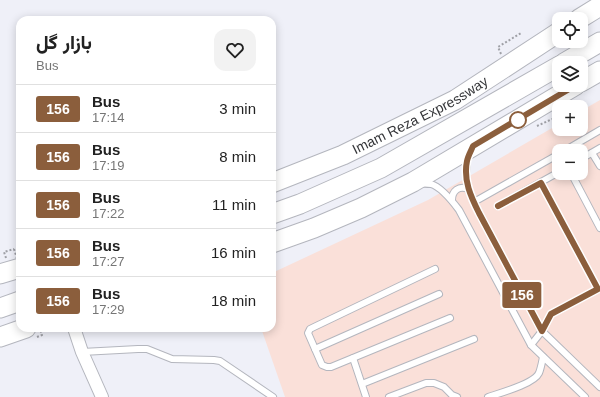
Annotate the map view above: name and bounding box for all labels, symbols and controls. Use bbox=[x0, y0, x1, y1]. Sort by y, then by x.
map controls bbox=[552, 12, 588, 180]
button: locate bbox=[552, 12, 588, 48]
button: heart bbox=[214, 29, 256, 71]
text: بازار گل bbox=[36, 32, 92, 53]
button: layers bbox=[552, 56, 588, 92]
text: Bus bbox=[36, 58, 58, 73]
street label: Imam Reza Expressway bbox=[349, 73, 491, 157]
text: Bus bbox=[92, 93, 120, 110]
text: 3 min bbox=[219, 100, 256, 117]
button: + bbox=[552, 100, 588, 136]
text: 156 bbox=[46, 101, 70, 117]
text: 17:14 bbox=[92, 110, 125, 125]
unlabelled marker bbox=[509, 111, 527, 129]
text: Bus bbox=[92, 141, 120, 158]
button: − bbox=[552, 144, 588, 180]
text: 8 min bbox=[219, 148, 256, 165]
text: 156 bbox=[46, 149, 70, 165]
text: 17:19 bbox=[92, 158, 125, 173]
text: Bus bbox=[92, 189, 120, 206]
text: 11 min bbox=[212, 196, 256, 213]
text: 156 bbox=[46, 197, 70, 213]
text: 17:22 bbox=[92, 206, 125, 221]
text: Bus bbox=[92, 237, 120, 254]
text: 16 min bbox=[211, 244, 256, 261]
text: 156 bbox=[46, 245, 70, 261]
text: 17:27 bbox=[92, 254, 125, 269]
line badge: 156 bbox=[499, 282, 545, 308]
text: Bus bbox=[92, 285, 120, 302]
text: 156 bbox=[510, 287, 534, 303]
text: 18 min bbox=[211, 292, 256, 309]
text: 156 bbox=[46, 293, 70, 309]
text: 17:29 bbox=[92, 302, 125, 317]

